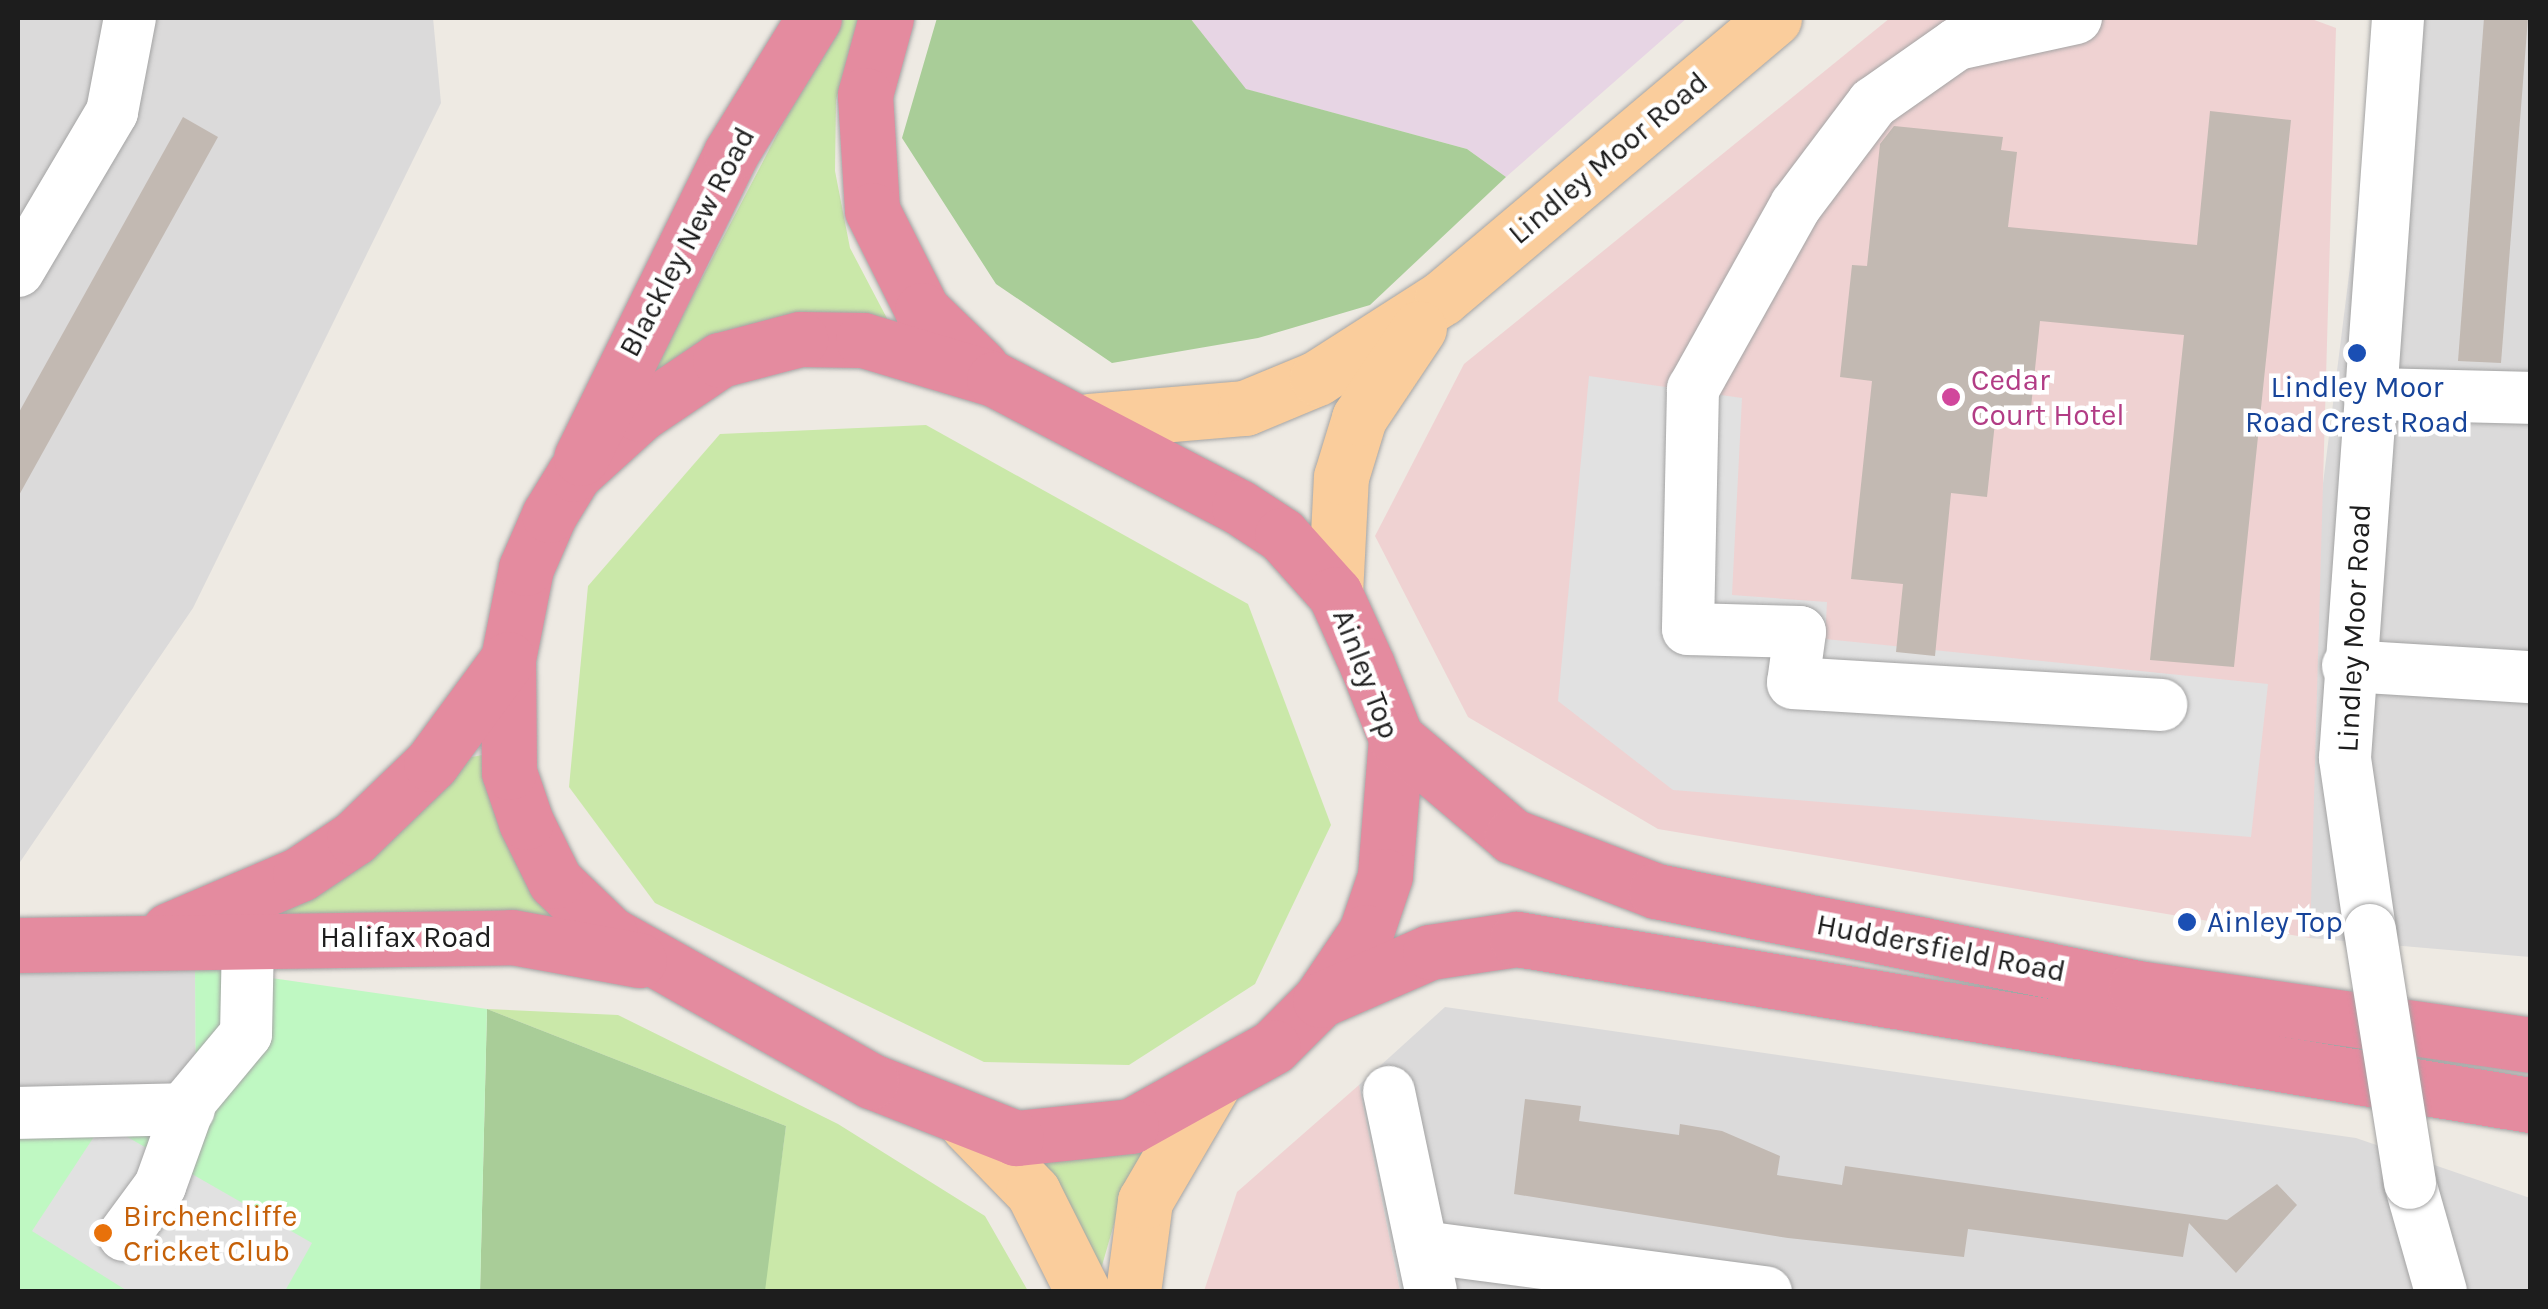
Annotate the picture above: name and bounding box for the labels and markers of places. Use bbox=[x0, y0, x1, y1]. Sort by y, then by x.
marker: Lindley Moor Road Crest Road bbox=[2346, 342, 2368, 364]
place label: Cedar Court Hotel bbox=[1971, 362, 2125, 432]
place label: Lindley Moor Road Crest Road bbox=[2245, 369, 2469, 440]
marker: Cedar Court Hotel bbox=[1940, 386, 1962, 408]
place label: Ainley Top bbox=[2207, 904, 2343, 940]
marker: Ainley Top bbox=[2176, 911, 2198, 933]
place label: Birchencliffe Cricket Club bbox=[123, 1198, 297, 1268]
marker: Birchencliffe Cricket Club bbox=[92, 1222, 114, 1244]

